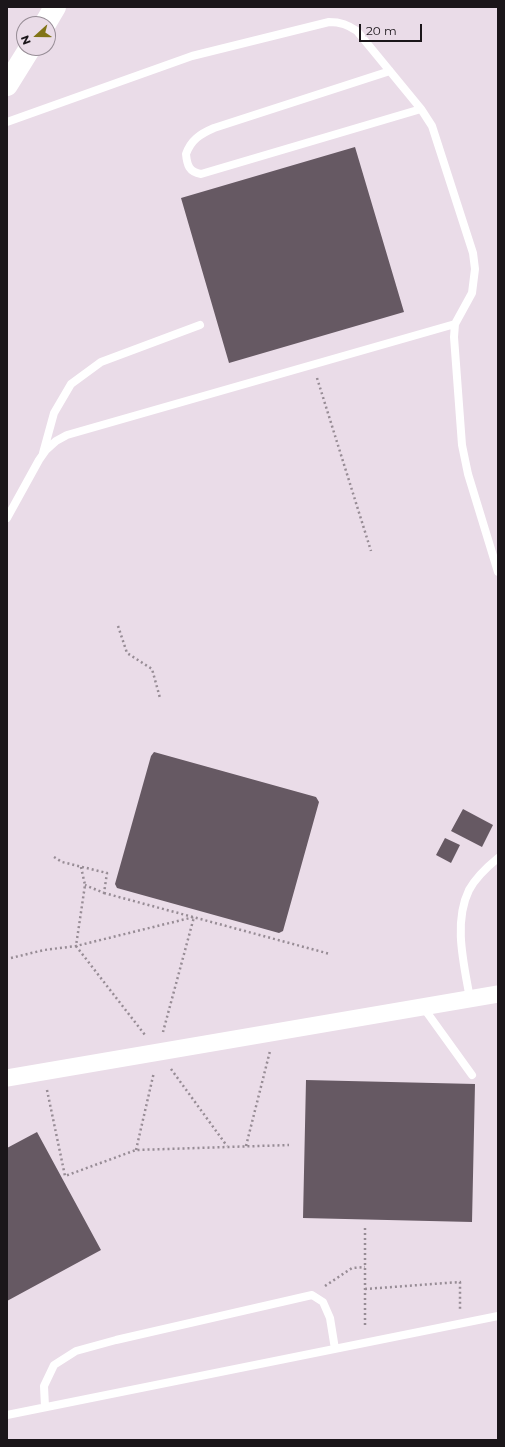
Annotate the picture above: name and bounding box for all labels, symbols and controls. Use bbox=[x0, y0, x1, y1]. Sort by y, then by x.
north arrow bbox=[16, 16, 56, 56]
scale bar bbox=[361, 16, 424, 42]
text: 20 m bbox=[366, 23, 397, 38]
text: N bbox=[18, 33, 34, 47]

